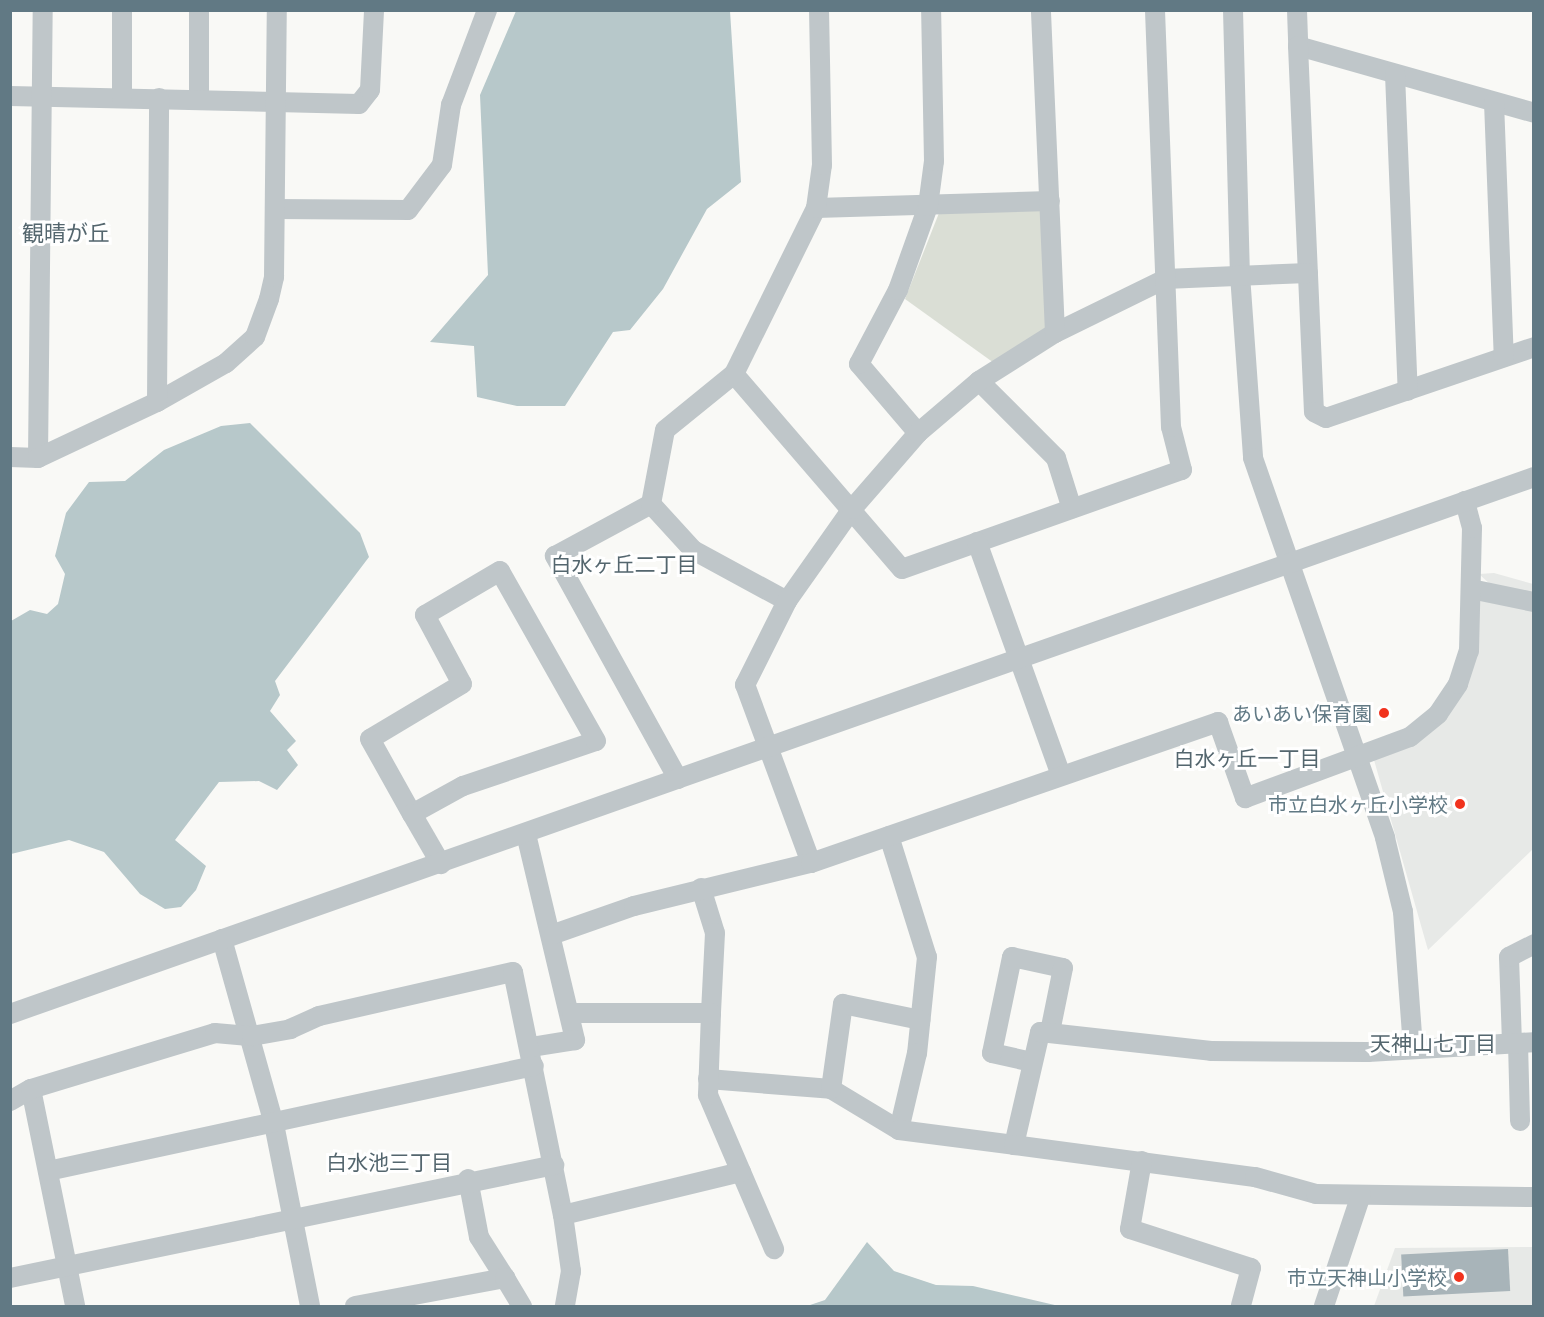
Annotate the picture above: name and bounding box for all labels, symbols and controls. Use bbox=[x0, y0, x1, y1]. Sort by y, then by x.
district label: 観晴が丘 bbox=[22, 221, 110, 247]
district label: 白水ヶ丘二丁目 bbox=[551, 551, 697, 577]
place label: あいあい保育園 bbox=[1232, 701, 1372, 725]
marker: あいあい保育園 bbox=[1377, 706, 1391, 720]
district label: 白水ヶ丘一丁目 bbox=[1174, 745, 1320, 771]
place label: 市立白水ヶ丘小学校 bbox=[1268, 792, 1448, 816]
marker: 市立白水ヶ丘小学校 bbox=[1453, 797, 1467, 811]
district label: 天神山七丁目 bbox=[1370, 1030, 1496, 1056]
district label: 白水池三丁目 bbox=[326, 1149, 452, 1175]
place label: 市立天神山小学校 bbox=[1287, 1265, 1447, 1289]
marker: 市立天神山小学校 bbox=[1452, 1270, 1466, 1284]

